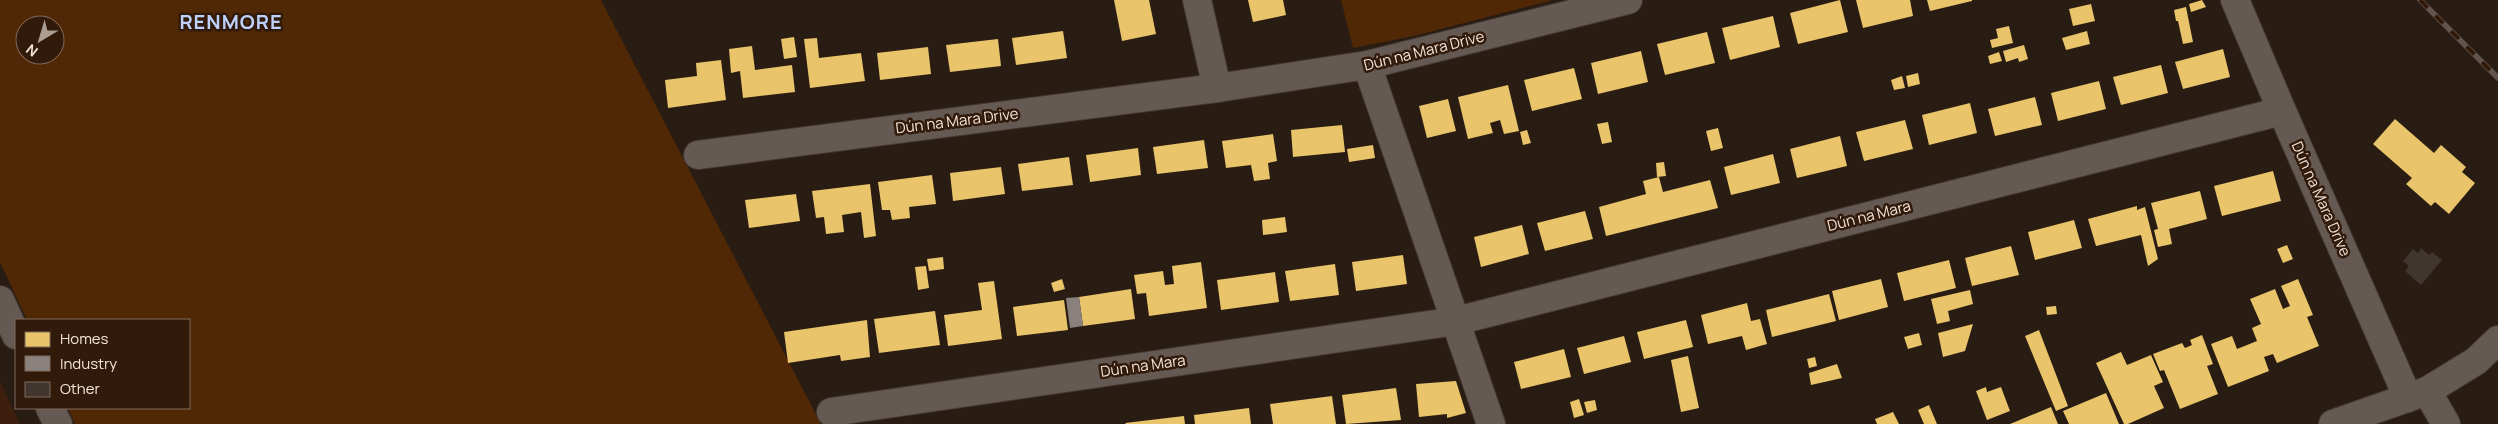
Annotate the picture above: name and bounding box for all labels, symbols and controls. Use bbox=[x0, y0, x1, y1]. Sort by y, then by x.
district label: RENMORE bbox=[179, 8, 283, 35]
north arrow bbox=[15, 15, 65, 65]
street label: Dún na Mara Drive bbox=[1361, 25, 1487, 76]
text: N bbox=[22, 40, 42, 61]
street label: Dún na Mara Drive bbox=[894, 103, 1020, 138]
street label: Dún na Mara Drive bbox=[2287, 138, 2356, 260]
street label: Dún na Mara bbox=[1825, 195, 1913, 236]
legend bbox=[15, 319, 190, 409]
text: Homes bbox=[60, 328, 109, 349]
street label: Dún na Mara bbox=[1099, 349, 1187, 382]
text: Industry bbox=[60, 353, 117, 374]
text: Other bbox=[60, 378, 101, 399]

